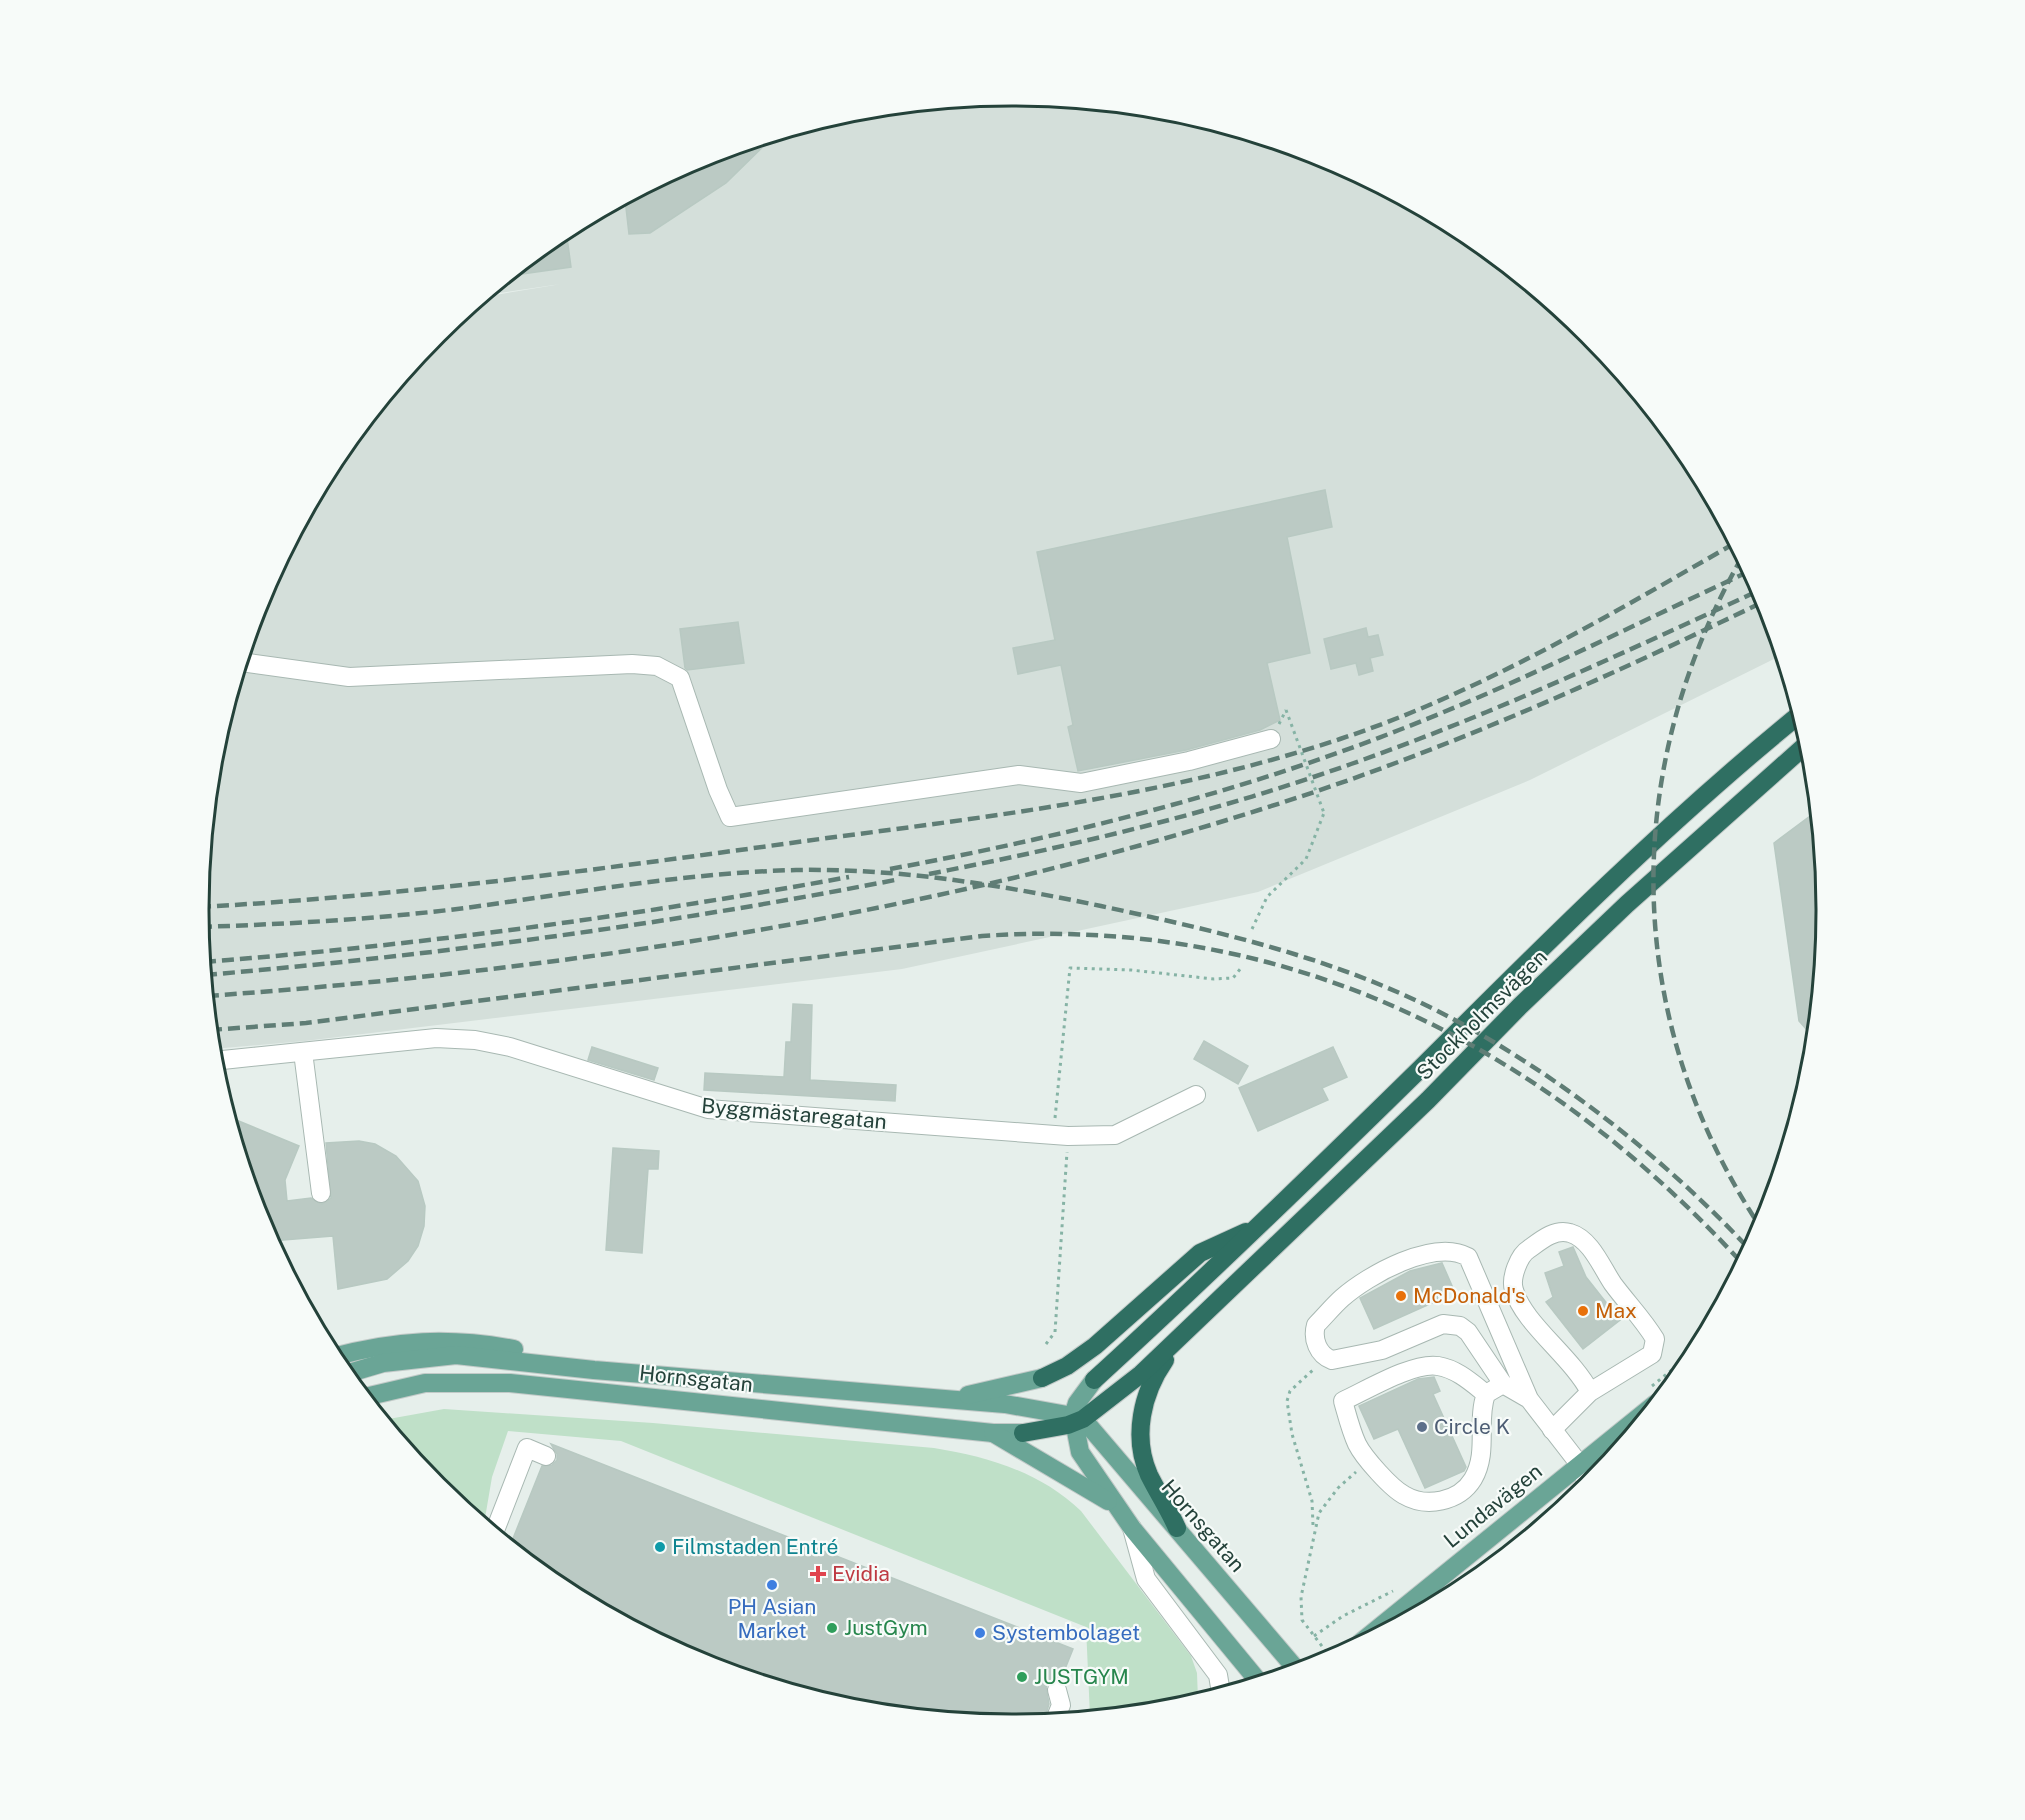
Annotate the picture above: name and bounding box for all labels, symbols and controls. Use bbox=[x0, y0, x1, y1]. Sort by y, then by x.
street label: Stockholmsvägen bbox=[1411, 944, 1552, 1085]
street label: Byggmästaregatan bbox=[700, 1093, 888, 1134]
place label: McDonald's bbox=[1413, 1283, 1525, 1308]
marker: McDonald's bbox=[1394, 1289, 1408, 1303]
place label: Max bbox=[1595, 1298, 1637, 1323]
marker: Max bbox=[1576, 1304, 1590, 1318]
street label: Hornsgatan bbox=[638, 1360, 754, 1397]
place label: Circle K bbox=[1434, 1414, 1510, 1439]
marker: Circle K bbox=[1415, 1420, 1429, 1434]
street label: Lundavägen bbox=[1439, 1458, 1547, 1553]
street label: Hornsgatan bbox=[1156, 1474, 1250, 1577]
place label: Filmstaden Entré bbox=[672, 1534, 838, 1559]
marker: Filmstaden Entré bbox=[653, 1540, 667, 1554]
place label: Evidia bbox=[832, 1561, 890, 1586]
marker: Evidia bbox=[809, 1565, 827, 1583]
marker: PH Asian Market bbox=[765, 1578, 779, 1592]
place label: PH Asian Market bbox=[728, 1594, 816, 1643]
place label: JustGym bbox=[844, 1615, 928, 1640]
place label: Systembolaget bbox=[992, 1620, 1140, 1645]
marker: JustGym bbox=[825, 1621, 839, 1635]
marker: Systembolaget bbox=[973, 1626, 987, 1640]
place label: JUSTGYM bbox=[1034, 1664, 1129, 1689]
marker: JUSTGYM bbox=[1015, 1670, 1029, 1684]

